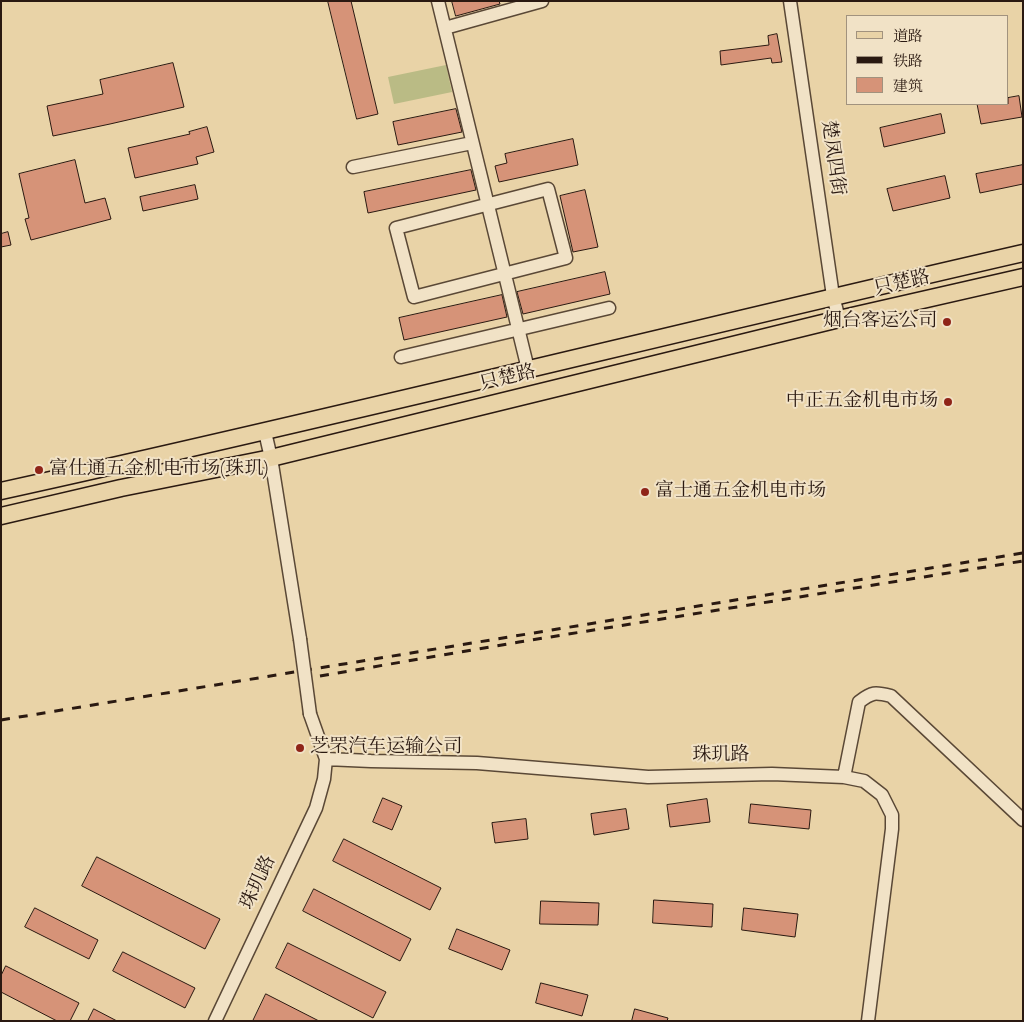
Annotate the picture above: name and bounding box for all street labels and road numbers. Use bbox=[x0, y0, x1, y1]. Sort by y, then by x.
street label: 楚凤四街 bbox=[815, 119, 849, 197]
street label: 只楚路 bbox=[872, 266, 932, 302]
street label: 只楚路 bbox=[478, 361, 538, 397]
street label: 珠玑路 bbox=[692, 744, 750, 768]
street label: 珠玑路 bbox=[237, 852, 281, 914]

